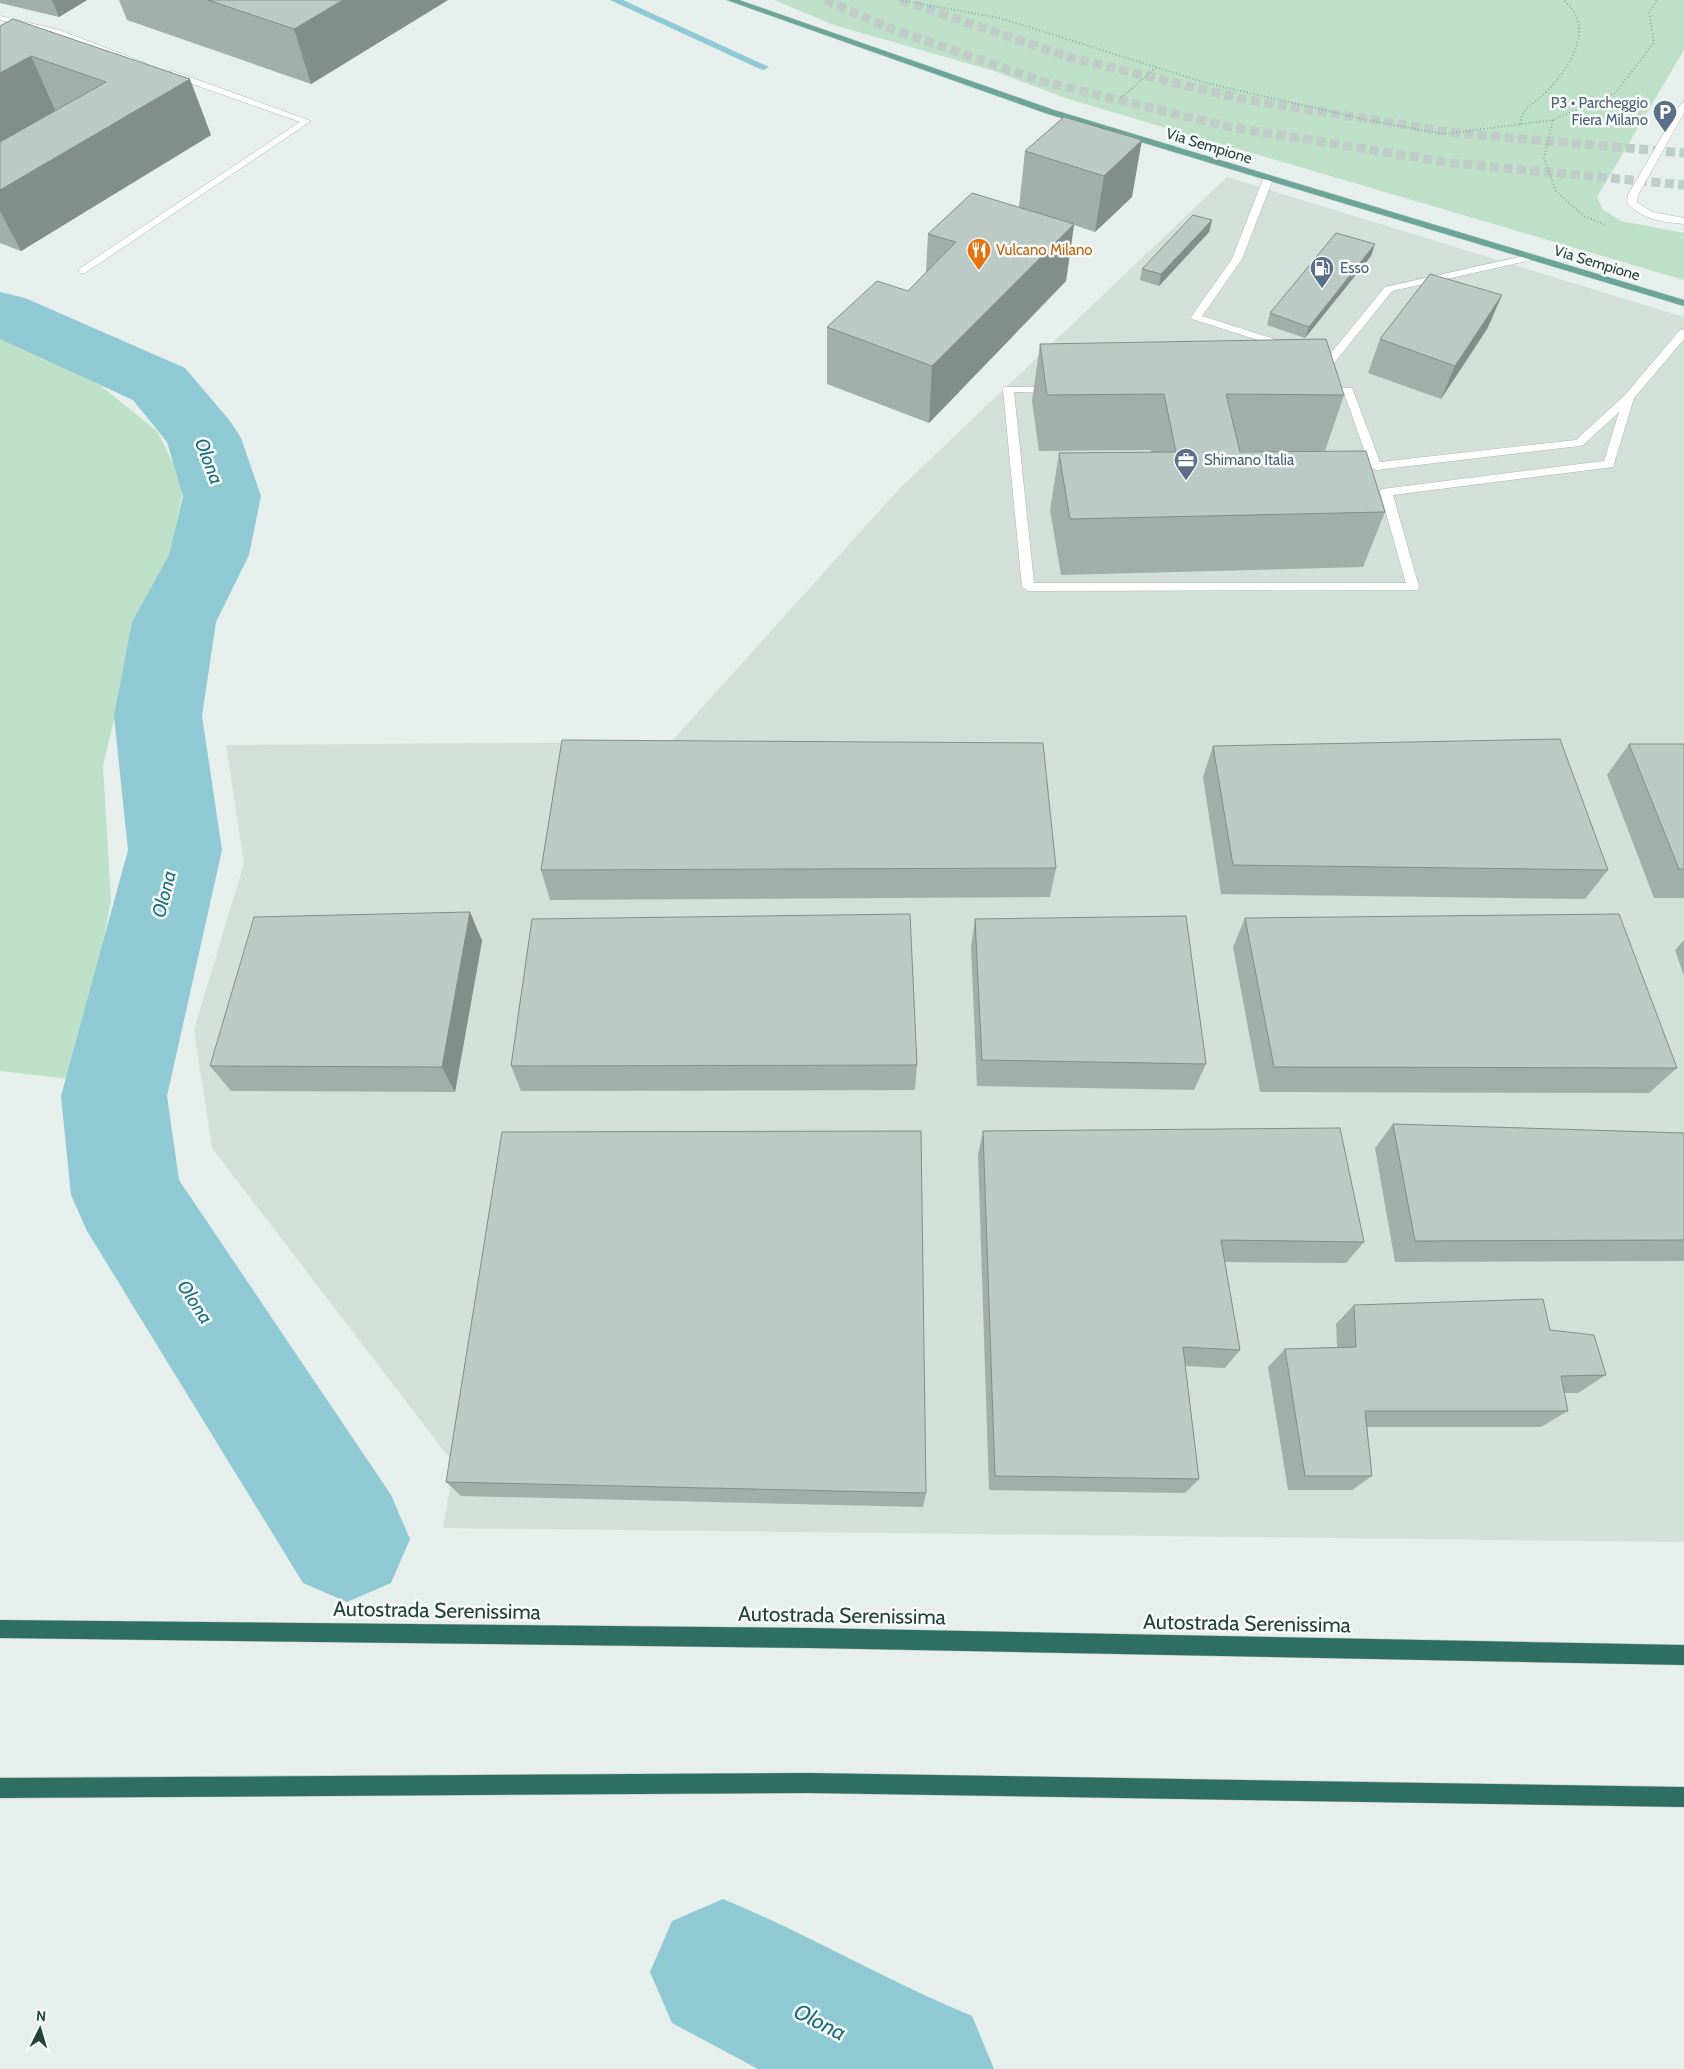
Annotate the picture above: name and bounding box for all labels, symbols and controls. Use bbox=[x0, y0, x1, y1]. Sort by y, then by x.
place label: P3 • Parcheggio Fiera Milano bbox=[1551, 94, 1648, 129]
parking icon: P3 • Parcheggio Fiera Milano bbox=[1652, 99, 1678, 133]
street label: Via Sempione bbox=[1164, 124, 1254, 168]
restaurant icon: Vulcano Milano bbox=[966, 237, 992, 271]
place label: Vulcano Milano bbox=[996, 241, 1093, 259]
street label: Via Sempione bbox=[1552, 241, 1642, 285]
fuel station icon: Esso bbox=[1309, 255, 1335, 289]
place label: Esso bbox=[1340, 259, 1369, 277]
water label: Olona bbox=[190, 435, 228, 487]
office icon: Shimano Italia bbox=[1173, 447, 1199, 481]
place label: Shimano Italia bbox=[1204, 451, 1295, 469]
water label: Olona bbox=[147, 868, 181, 920]
water label: Olona bbox=[172, 1276, 218, 1328]
street label: Autostrada Serenissima bbox=[333, 1596, 541, 1624]
street label: Autostrada Serenissima bbox=[738, 1601, 946, 1629]
street label: Autostrada Serenissima bbox=[1143, 1609, 1351, 1637]
water label: Olona bbox=[789, 1997, 851, 2047]
north arrow bbox=[15, 2004, 65, 2054]
text: N bbox=[35, 2007, 47, 2025]

